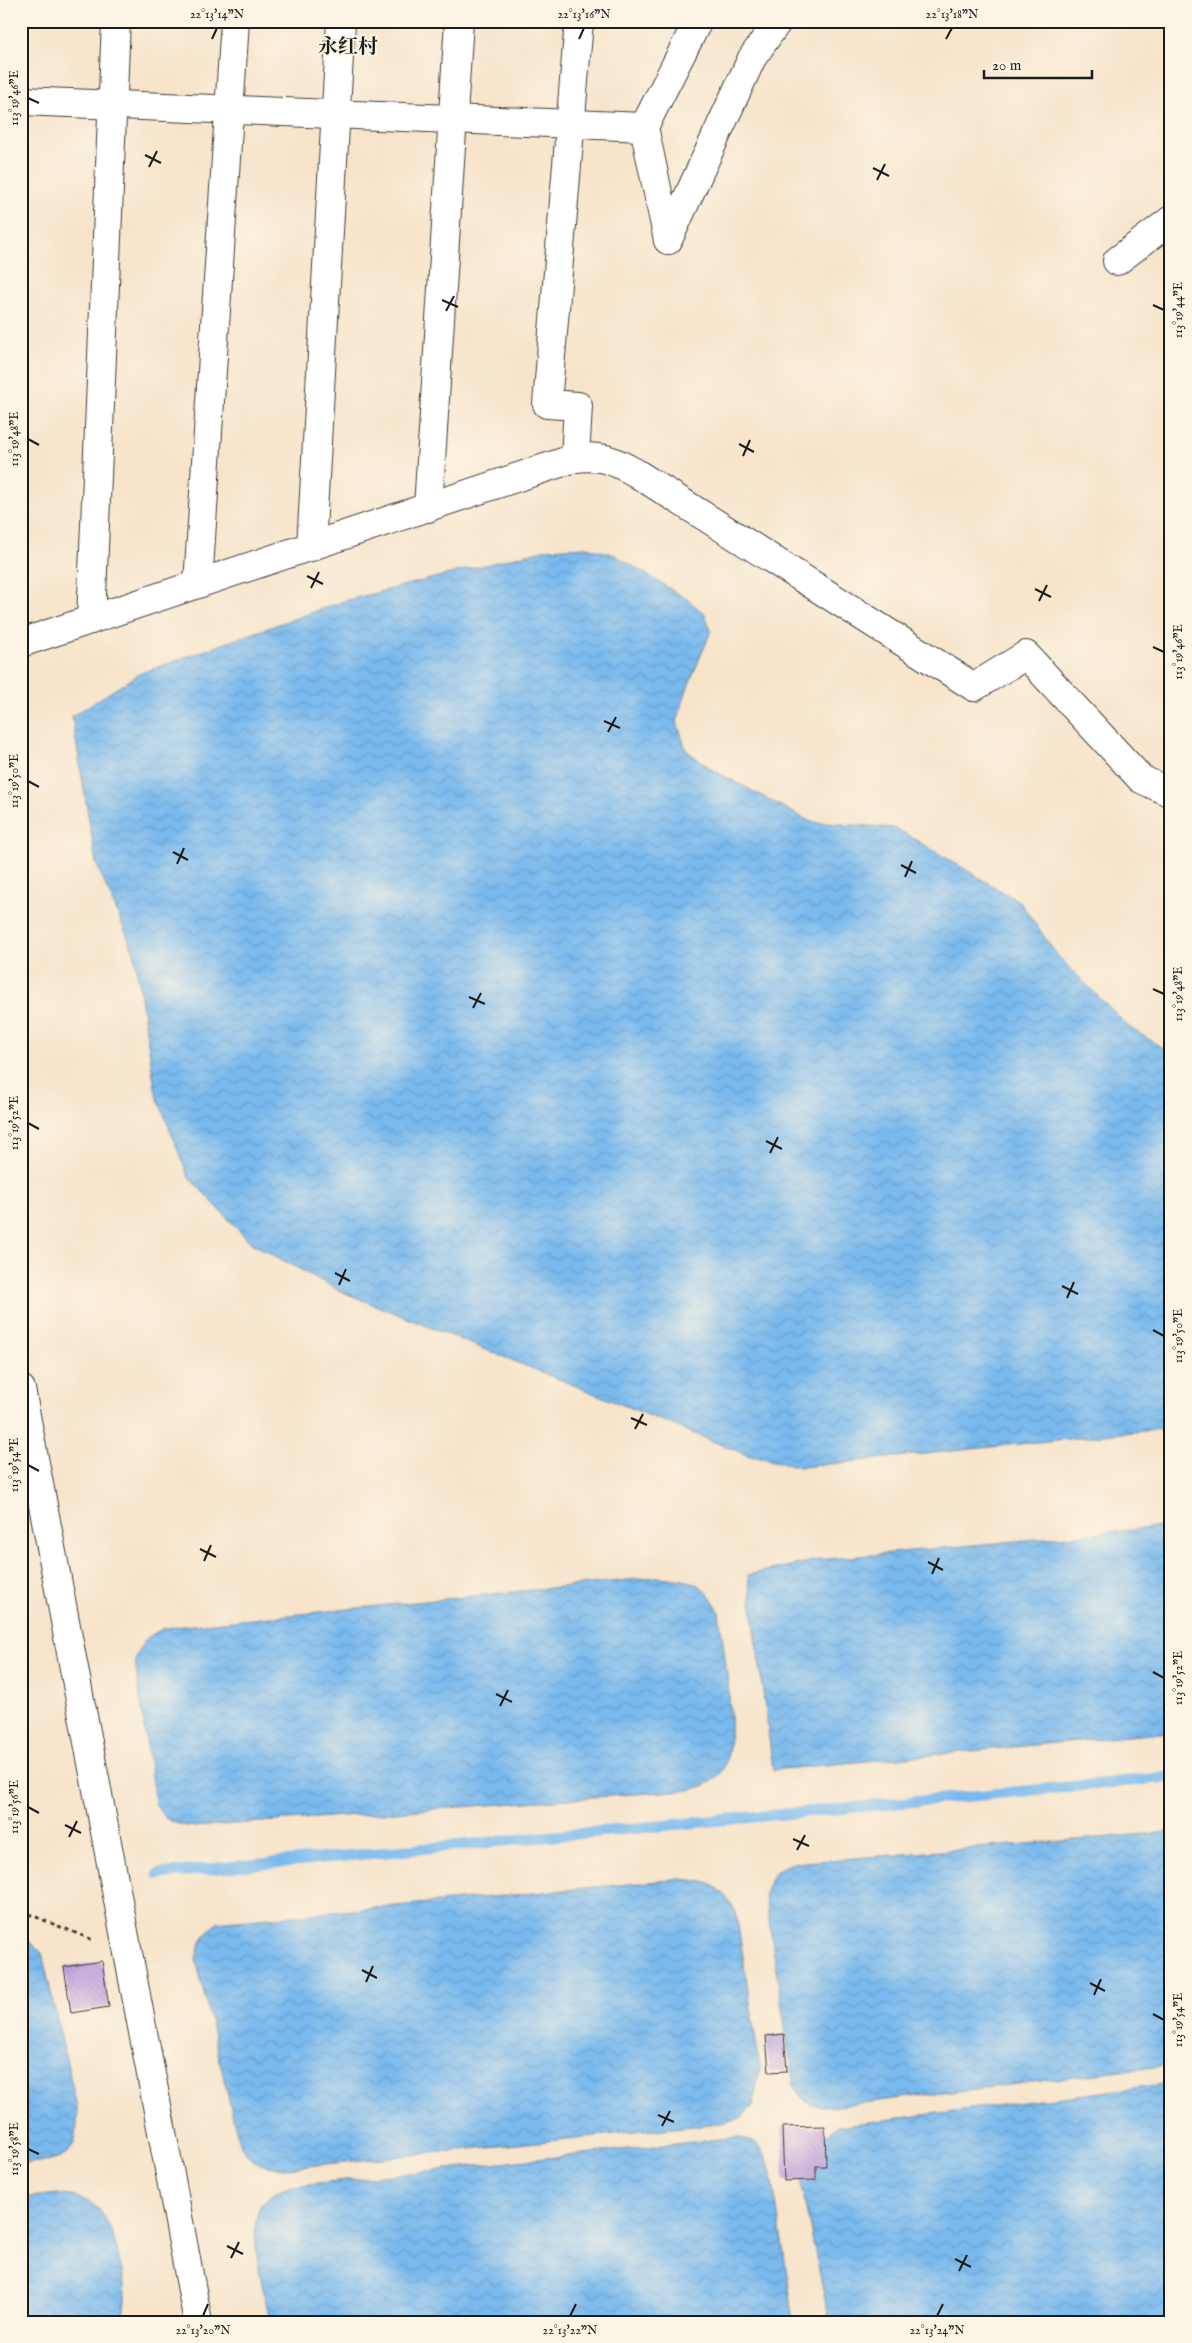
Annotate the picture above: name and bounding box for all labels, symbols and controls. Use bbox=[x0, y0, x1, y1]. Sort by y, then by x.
text: 22°13'14"N bbox=[190, 7, 245, 22]
text: 22°13'16"N bbox=[557, 7, 611, 22]
text: 22°13'18"N bbox=[926, 7, 979, 22]
district label: 永红村 bbox=[318, 35, 378, 60]
scale bar bbox=[984, 48, 1092, 80]
text: 20 m bbox=[992, 56, 1022, 75]
text: 113°19'46"E bbox=[7, 70, 22, 126]
text: 113°19'44"E bbox=[1171, 282, 1186, 338]
text: 113°19'48"E bbox=[7, 411, 22, 467]
text: 113°19'46"E bbox=[1171, 624, 1186, 680]
text: 113°19'50"E bbox=[7, 754, 22, 808]
text: 113°19'48"E bbox=[1171, 966, 1186, 1022]
text: 113°19'52"E bbox=[7, 1096, 22, 1150]
text: 113°19'50"E bbox=[1171, 1309, 1186, 1363]
text: 113°19'54"E bbox=[7, 1438, 22, 1492]
text: 113°19'52"E bbox=[1171, 1651, 1186, 1705]
text: 113°19'56"E bbox=[7, 1780, 22, 1834]
text: 113°19'54"E bbox=[1171, 1993, 1186, 2047]
text: 113°19'58"E bbox=[7, 2122, 22, 2176]
text: 22°13'20"N bbox=[175, 2323, 231, 2338]
text: 22°13'22"N bbox=[543, 2323, 598, 2338]
text: 22°13'24"N bbox=[909, 2323, 965, 2338]

